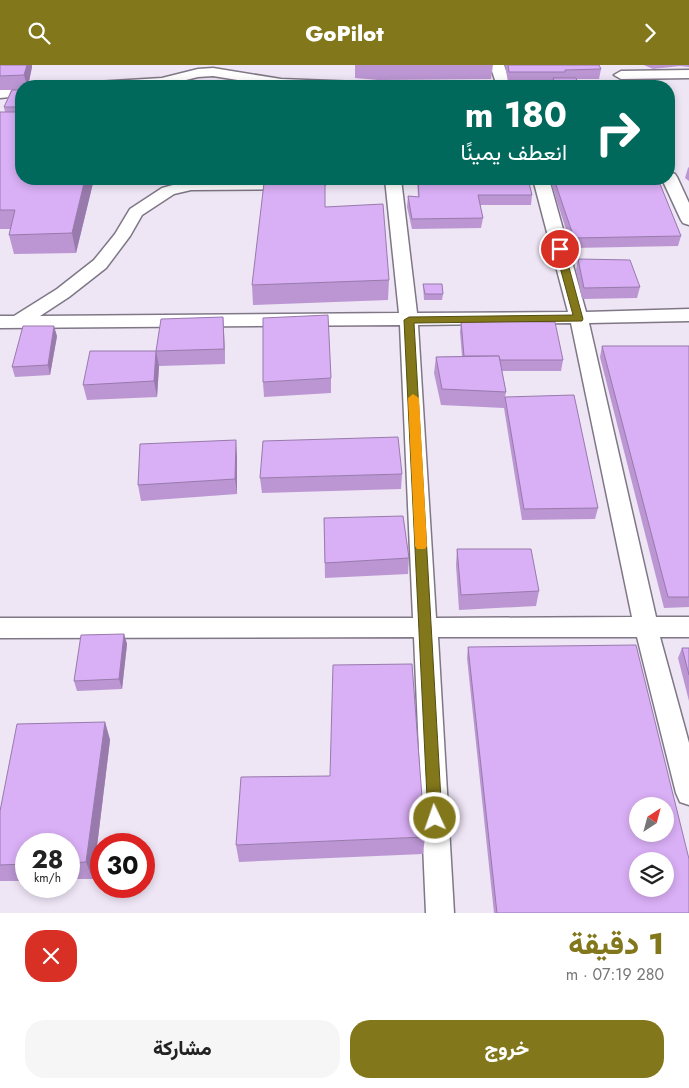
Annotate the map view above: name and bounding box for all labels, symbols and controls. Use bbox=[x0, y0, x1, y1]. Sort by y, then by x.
text: GoPilot bbox=[305, 17, 384, 49]
icon: search bbox=[25, 19, 53, 47]
icon: forward bbox=[636, 19, 664, 47]
text: 180 m bbox=[465, 90, 567, 140]
icon: right bbox=[585, 100, 650, 165]
text: انعطف يمينًا bbox=[461, 136, 567, 168]
pin bbox=[539, 228, 581, 270]
icon: arrive bbox=[546, 235, 574, 263]
position arrow bbox=[408, 791, 460, 843]
north arrow bbox=[629, 797, 674, 843]
map controls bbox=[629, 797, 674, 897]
speed limit sign: 30 bbox=[90, 833, 155, 898]
text: 28 bbox=[31, 841, 64, 877]
button: layers bbox=[629, 852, 674, 897]
text: km/h bbox=[34, 869, 61, 887]
text: 1 دقيقة bbox=[568, 922, 664, 965]
button: close bbox=[25, 930, 77, 982]
text: 280 m · 07:19 bbox=[566, 963, 664, 986]
button: مشاركة bbox=[25, 1020, 340, 1078]
button: خروج bbox=[350, 1020, 664, 1078]

